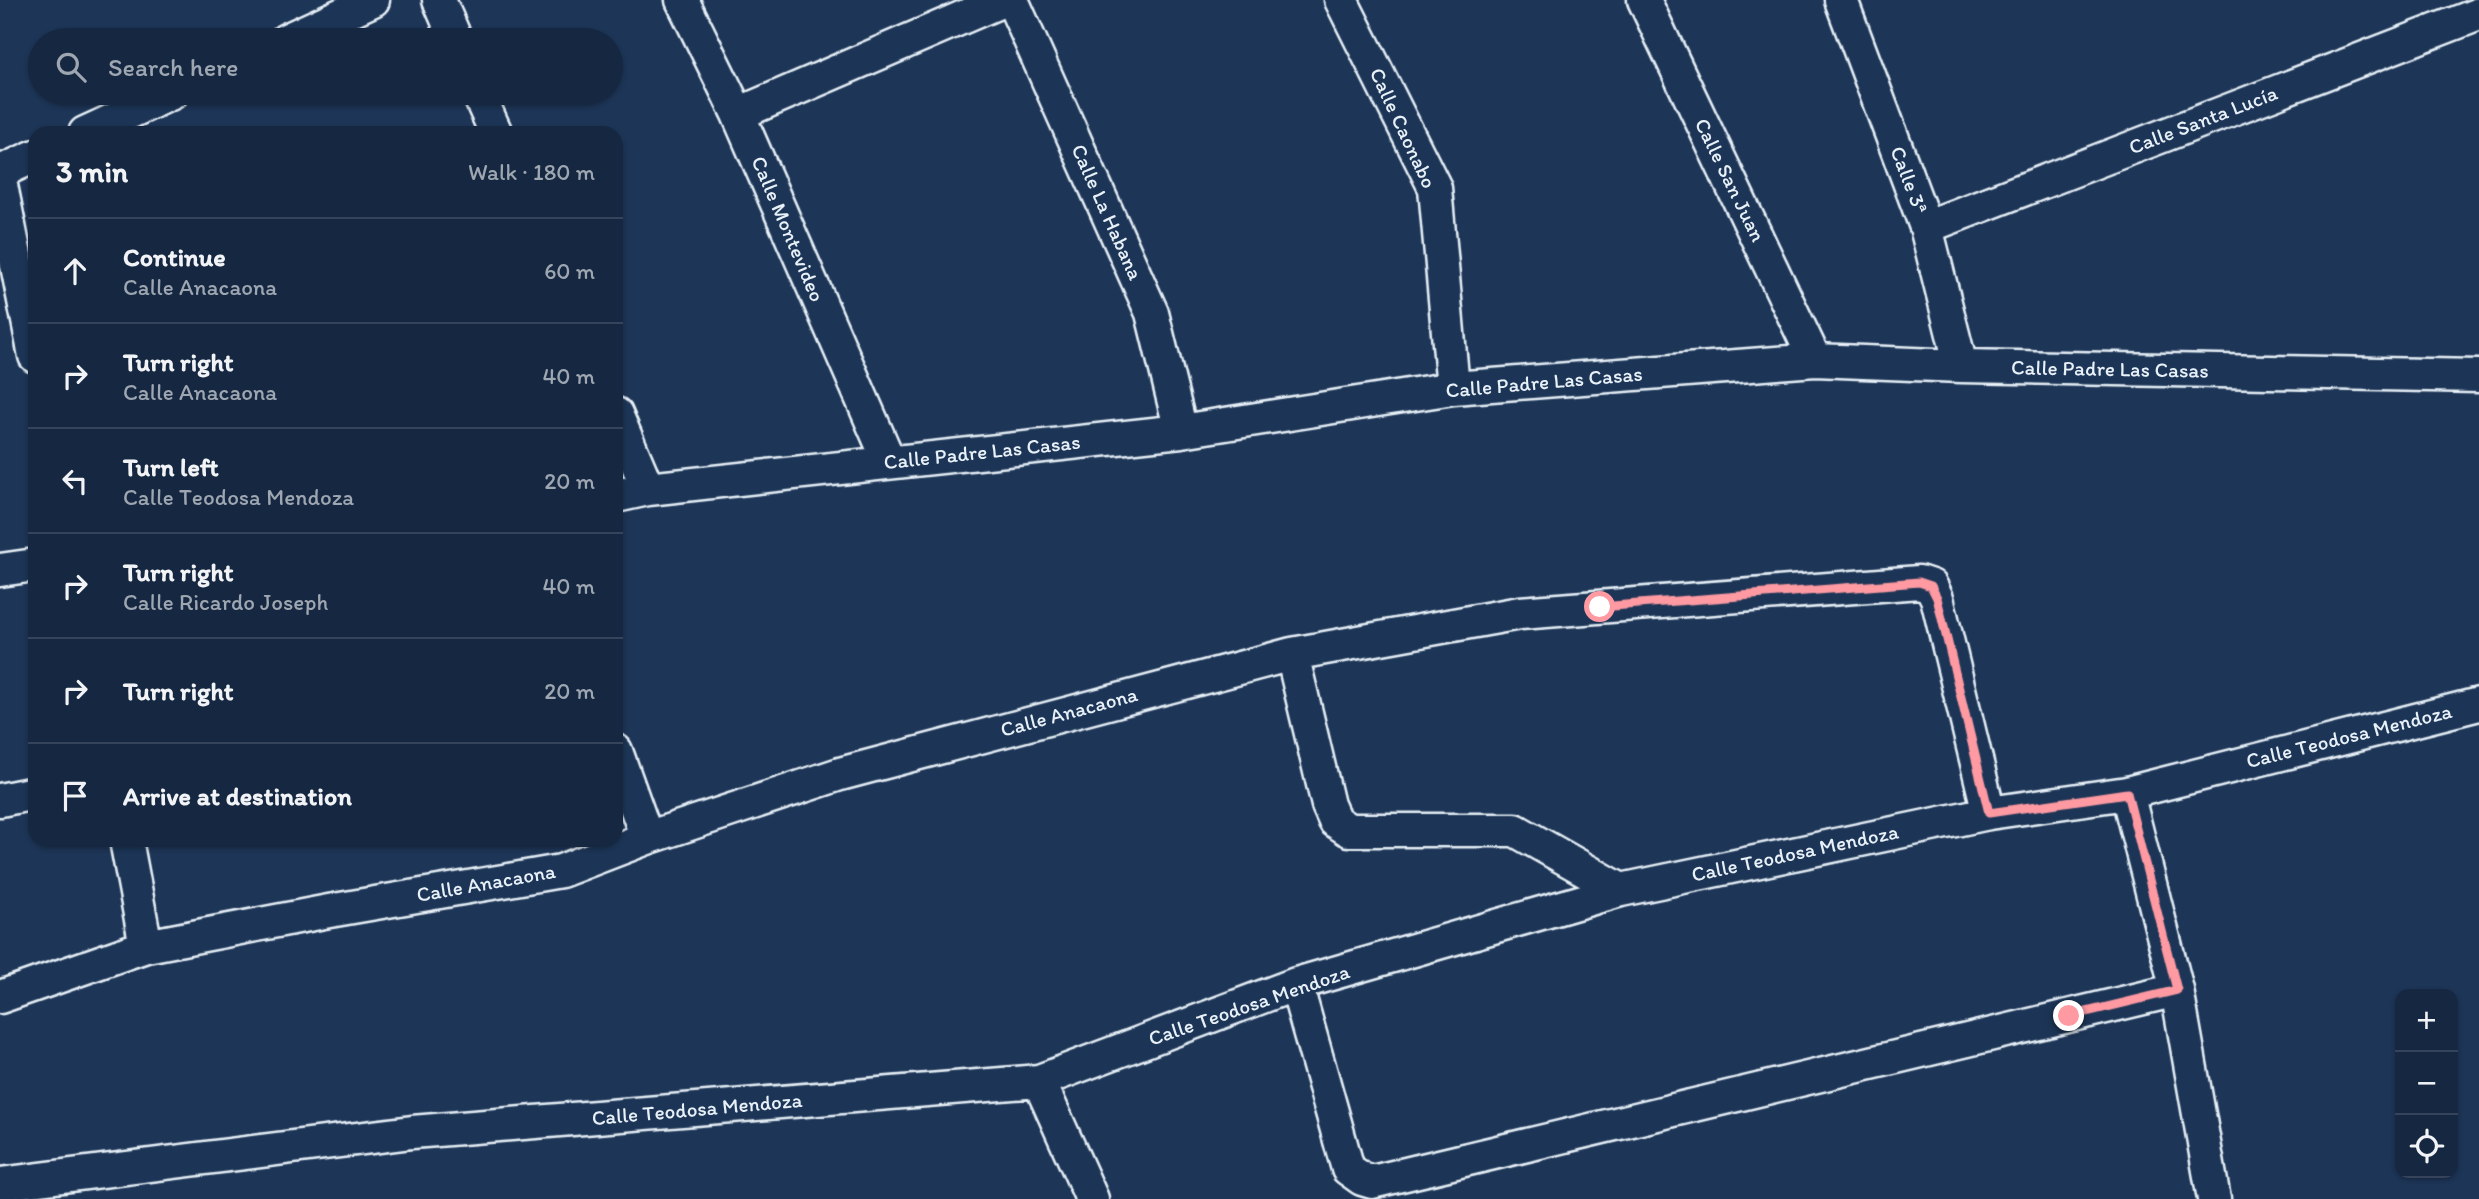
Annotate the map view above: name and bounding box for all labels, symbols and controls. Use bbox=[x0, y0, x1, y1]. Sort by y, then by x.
search box bbox=[28, 28, 623, 105]
icon: search bbox=[52, 48, 90, 86]
text: Search here bbox=[108, 51, 238, 83]
street label: Calle Caonabo bbox=[1365, 64, 1442, 192]
street label: Calle Santa Lucía bbox=[2125, 80, 2281, 159]
street label: Calle San Juan bbox=[1690, 114, 1771, 246]
street label: Calle La Habana bbox=[1066, 140, 1149, 284]
street label: Calle 3ª bbox=[1885, 143, 1934, 217]
street label: Calle Montevideo bbox=[747, 152, 830, 305]
text: 3 min bbox=[56, 153, 128, 190]
text: Walk · 180 m bbox=[468, 158, 595, 186]
text: Continue bbox=[123, 241, 226, 273]
icon: ahead bbox=[56, 252, 94, 290]
text: 60 m bbox=[544, 257, 595, 285]
text: Calle Anacaona bbox=[123, 273, 277, 301]
text: Turn right bbox=[123, 346, 234, 378]
street label: Calle Padre Las Casas bbox=[2011, 354, 2209, 383]
icon: right bbox=[56, 357, 94, 395]
street label: Calle Padre Las Casas bbox=[1444, 360, 1643, 403]
text: 40 m bbox=[542, 362, 595, 390]
text: Calle Anacaona bbox=[123, 378, 277, 406]
street label: Calle Padre Las Casas bbox=[882, 429, 1082, 474]
text: Turn left bbox=[123, 451, 219, 483]
icon: left bbox=[56, 462, 94, 500]
text: 20 m bbox=[544, 467, 595, 495]
text: Calle Teodosa Mendoza bbox=[123, 483, 354, 511]
text: Turn right bbox=[123, 556, 234, 588]
icon: right bbox=[56, 567, 94, 605]
text: 40 m bbox=[542, 572, 595, 600]
text: Calle Ricardo Joseph bbox=[123, 588, 328, 616]
route start bbox=[1584, 591, 1615, 622]
icon: right bbox=[56, 672, 94, 710]
text: Turn right bbox=[123, 675, 234, 707]
text: 20 m bbox=[544, 677, 595, 705]
street label: Calle Anacaona bbox=[998, 681, 1140, 742]
street label: Calle Teodosa Mendoza bbox=[2243, 698, 2454, 773]
icon: arrive bbox=[56, 777, 94, 815]
text: Arrive at destination bbox=[123, 780, 352, 812]
street label: Calle Teodosa Mendoza bbox=[1689, 818, 1901, 887]
street label: Calle Anacaona bbox=[414, 858, 558, 907]
street label: Calle Teodosa Mendoza bbox=[1145, 958, 1353, 1051]
map controls bbox=[2395, 989, 2458, 1178]
button: + bbox=[2395, 989, 2458, 1052]
route end bbox=[2053, 1000, 2084, 1031]
button: − bbox=[2395, 1052, 2458, 1115]
street label: Calle Teodosa Mendoza bbox=[591, 1087, 803, 1130]
button: locate bbox=[2395, 1115, 2458, 1178]

